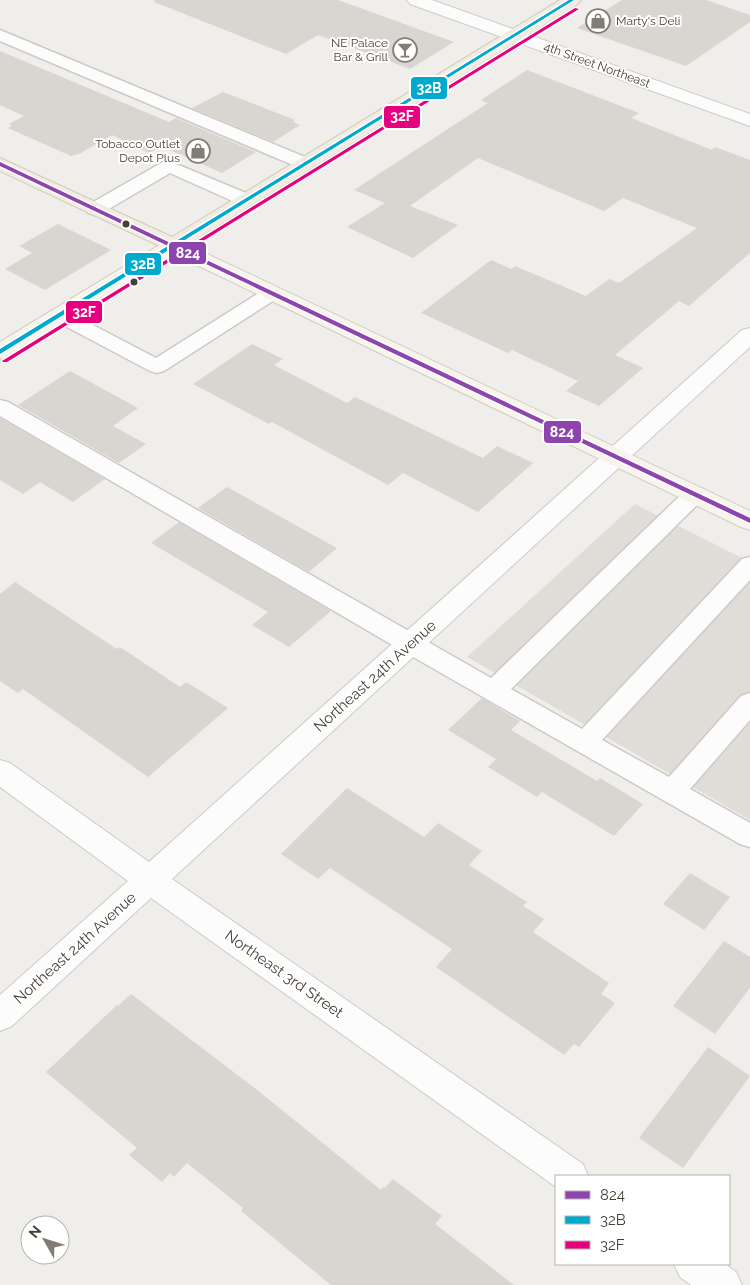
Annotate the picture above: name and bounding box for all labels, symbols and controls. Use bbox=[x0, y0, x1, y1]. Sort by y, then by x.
shop icon: Marty's Deli bbox=[585, 8, 611, 34]
place label: Marty's Deli bbox=[616, 14, 680, 28]
place label: NE Palace Bar & Grill bbox=[331, 36, 389, 64]
bar icon: NE Palace Bar & Grill bbox=[392, 37, 418, 63]
street label: 4th Street Northeast bbox=[542, 39, 652, 91]
line badge: 32B bbox=[410, 76, 448, 100]
text: 32B bbox=[416, 80, 442, 96]
line badge: 32F bbox=[383, 105, 421, 129]
text: 32F bbox=[390, 108, 414, 124]
place label: Tobacco Outlet Depot Plus bbox=[95, 137, 180, 165]
shop icon: Tobacco Outlet Depot Plus bbox=[185, 138, 211, 164]
unlabelled marker bbox=[121, 219, 131, 229]
line badge: 824 bbox=[168, 241, 207, 265]
text: 824 bbox=[176, 245, 200, 261]
line badge: 32B bbox=[124, 252, 162, 276]
text: 32B bbox=[130, 256, 156, 272]
unlabelled marker bbox=[129, 277, 139, 287]
line badge: 32F bbox=[65, 300, 103, 324]
text: 32F bbox=[72, 304, 96, 320]
line badge: 824 bbox=[543, 420, 582, 444]
text: 824 bbox=[550, 424, 574, 440]
street label: Northeast 24th Avenue bbox=[310, 616, 440, 736]
street label: Northeast 24th Avenue bbox=[10, 888, 140, 1008]
street label: Northeast 3rd Street bbox=[221, 926, 347, 1022]
legend bbox=[555, 1175, 730, 1265]
text: 824 bbox=[600, 1186, 625, 1204]
text: 32B bbox=[600, 1211, 626, 1229]
north arrow bbox=[20, 1215, 70, 1265]
text: N bbox=[25, 1223, 44, 1241]
text: 32F bbox=[600, 1236, 625, 1254]

